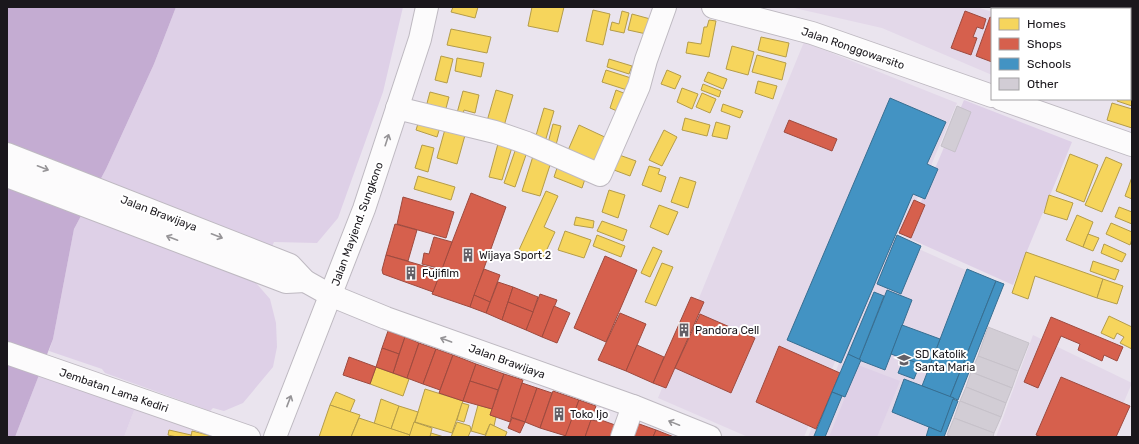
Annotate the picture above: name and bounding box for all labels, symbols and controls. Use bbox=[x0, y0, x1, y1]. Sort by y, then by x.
legend bbox=[991, 8, 1131, 100]
text: Homes bbox=[1027, 17, 1066, 31]
street label: Jalan Ronggowarsito bbox=[800, 25, 906, 72]
text: Shops bbox=[1027, 37, 1062, 51]
text: Schools bbox=[1027, 57, 1071, 71]
text: Other bbox=[1027, 77, 1059, 91]
one-way arrow bbox=[384, 134, 391, 147]
street label: Jalan Mayjend. Sungkono bbox=[329, 160, 386, 288]
one-way arrow bbox=[37, 165, 49, 172]
street label: Jalan Brawijaya bbox=[119, 193, 199, 234]
one-way arrow bbox=[210, 232, 222, 240]
one-way arrow bbox=[166, 234, 178, 242]
building icon: Wijaya Sport 2 bbox=[460, 247, 476, 263]
place label: Wijaya Sport 2 bbox=[479, 249, 551, 262]
building icon: Fujifilm bbox=[403, 265, 419, 281]
place label: Fujifilm bbox=[422, 267, 459, 280]
building icon: Pandora Cell bbox=[676, 322, 692, 338]
place label: Pandora Cell bbox=[695, 324, 759, 337]
one-way arrow bbox=[441, 335, 453, 343]
street label: Jalan Brawijaya bbox=[467, 342, 547, 381]
place label: SD Katolik Santa Maria bbox=[915, 348, 975, 374]
school or university icon: SD Katolik Santa Maria bbox=[896, 352, 912, 368]
street label: Jembatan Lama Kediri bbox=[58, 366, 170, 415]
one-way arrow bbox=[285, 395, 293, 407]
building icon: Toko Ijo bbox=[551, 406, 567, 422]
place label: Toko Ijo bbox=[570, 408, 608, 421]
one-way arrow bbox=[668, 418, 680, 426]

